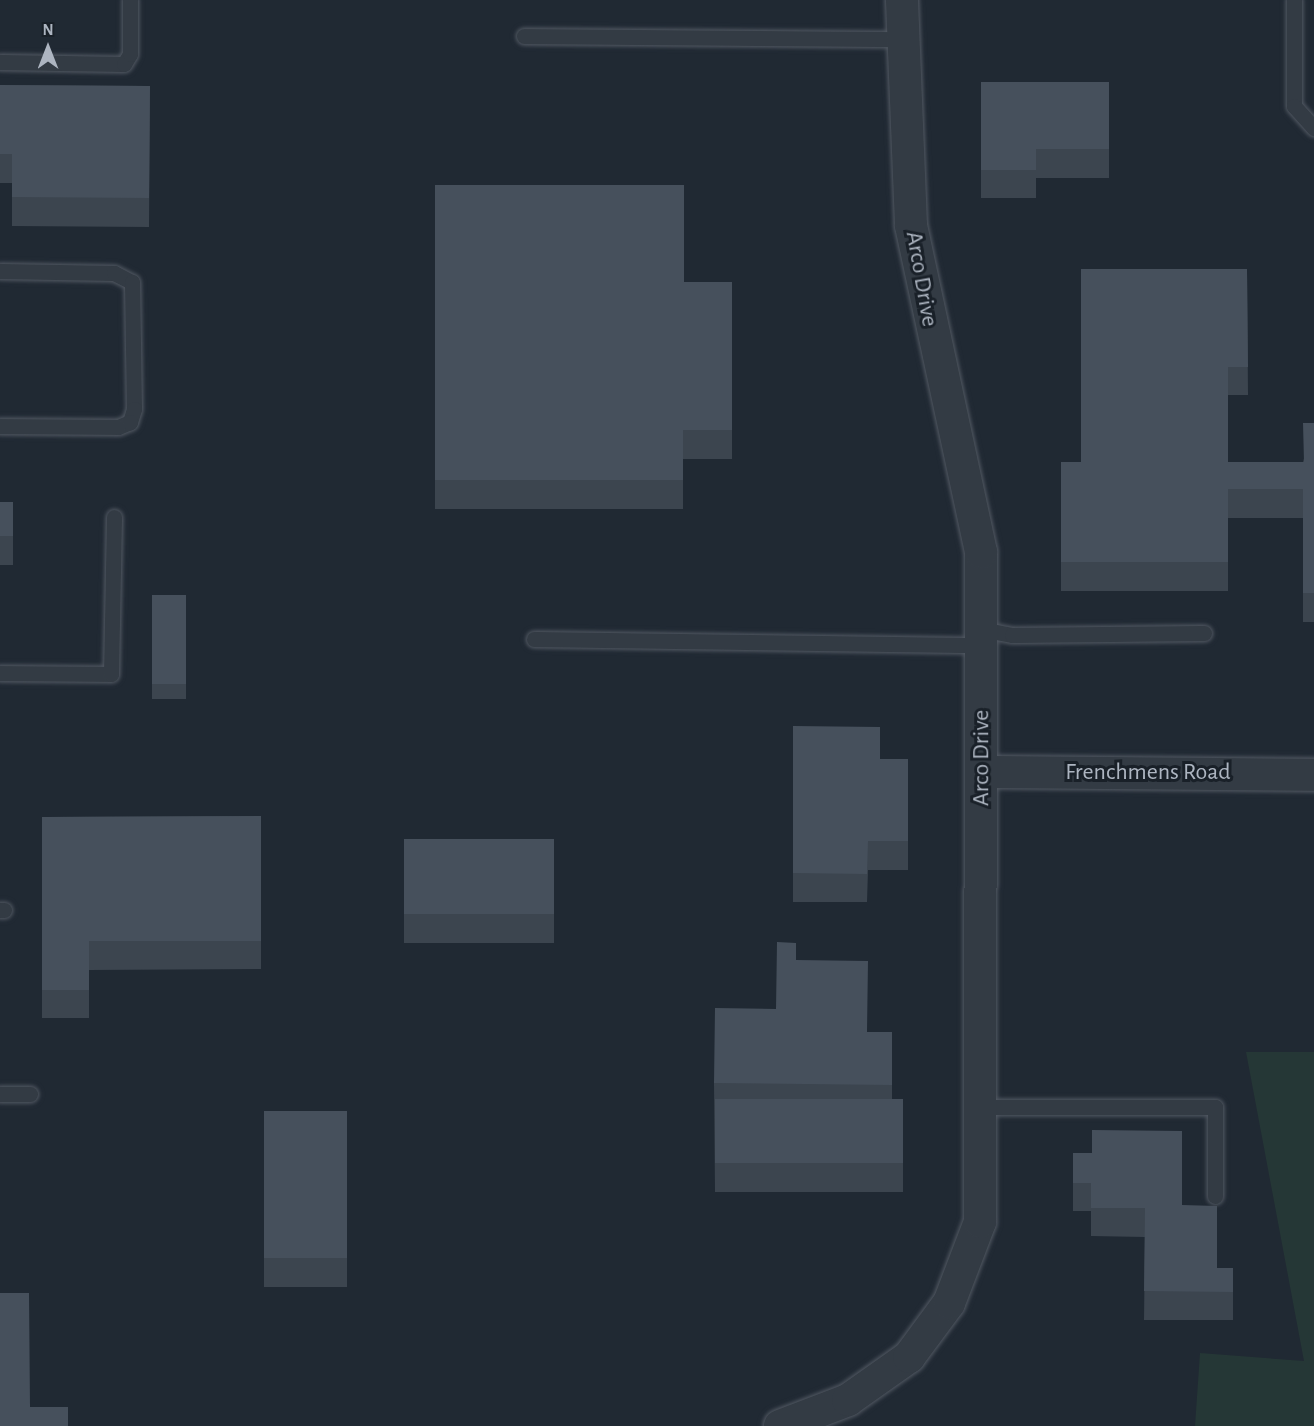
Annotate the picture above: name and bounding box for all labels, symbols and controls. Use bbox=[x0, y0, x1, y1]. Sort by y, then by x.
north arrow bbox=[18, 18, 78, 78]
text: N bbox=[42, 22, 54, 38]
street label: Arco Drive bbox=[898, 229, 944, 329]
street label: Arco Drive bbox=[968, 710, 996, 806]
street label: Frenchmens Road bbox=[1065, 759, 1231, 787]

